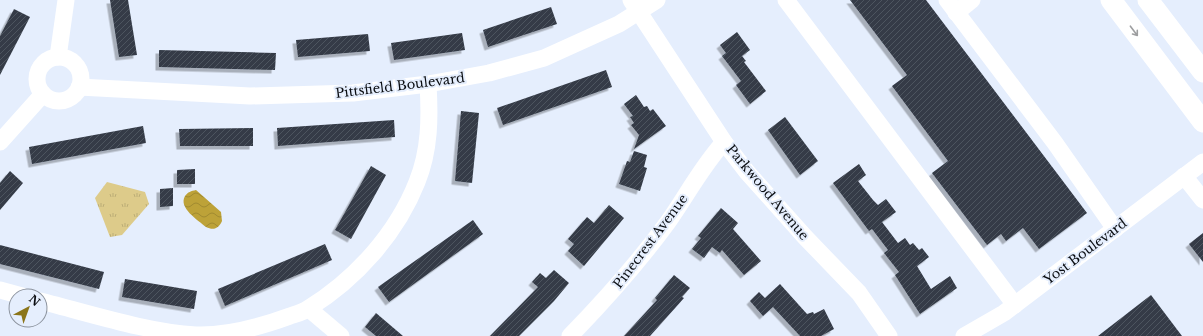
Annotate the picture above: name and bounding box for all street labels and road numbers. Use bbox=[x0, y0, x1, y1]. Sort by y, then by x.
street label: Pittsfield Boulevard bbox=[334, 69, 466, 102]
street label: Parkwood Avenue bbox=[723, 141, 813, 244]
street label: Pinecrest Avenue bbox=[609, 191, 691, 292]
street label: Yost Boulevard bbox=[1040, 214, 1130, 289]

